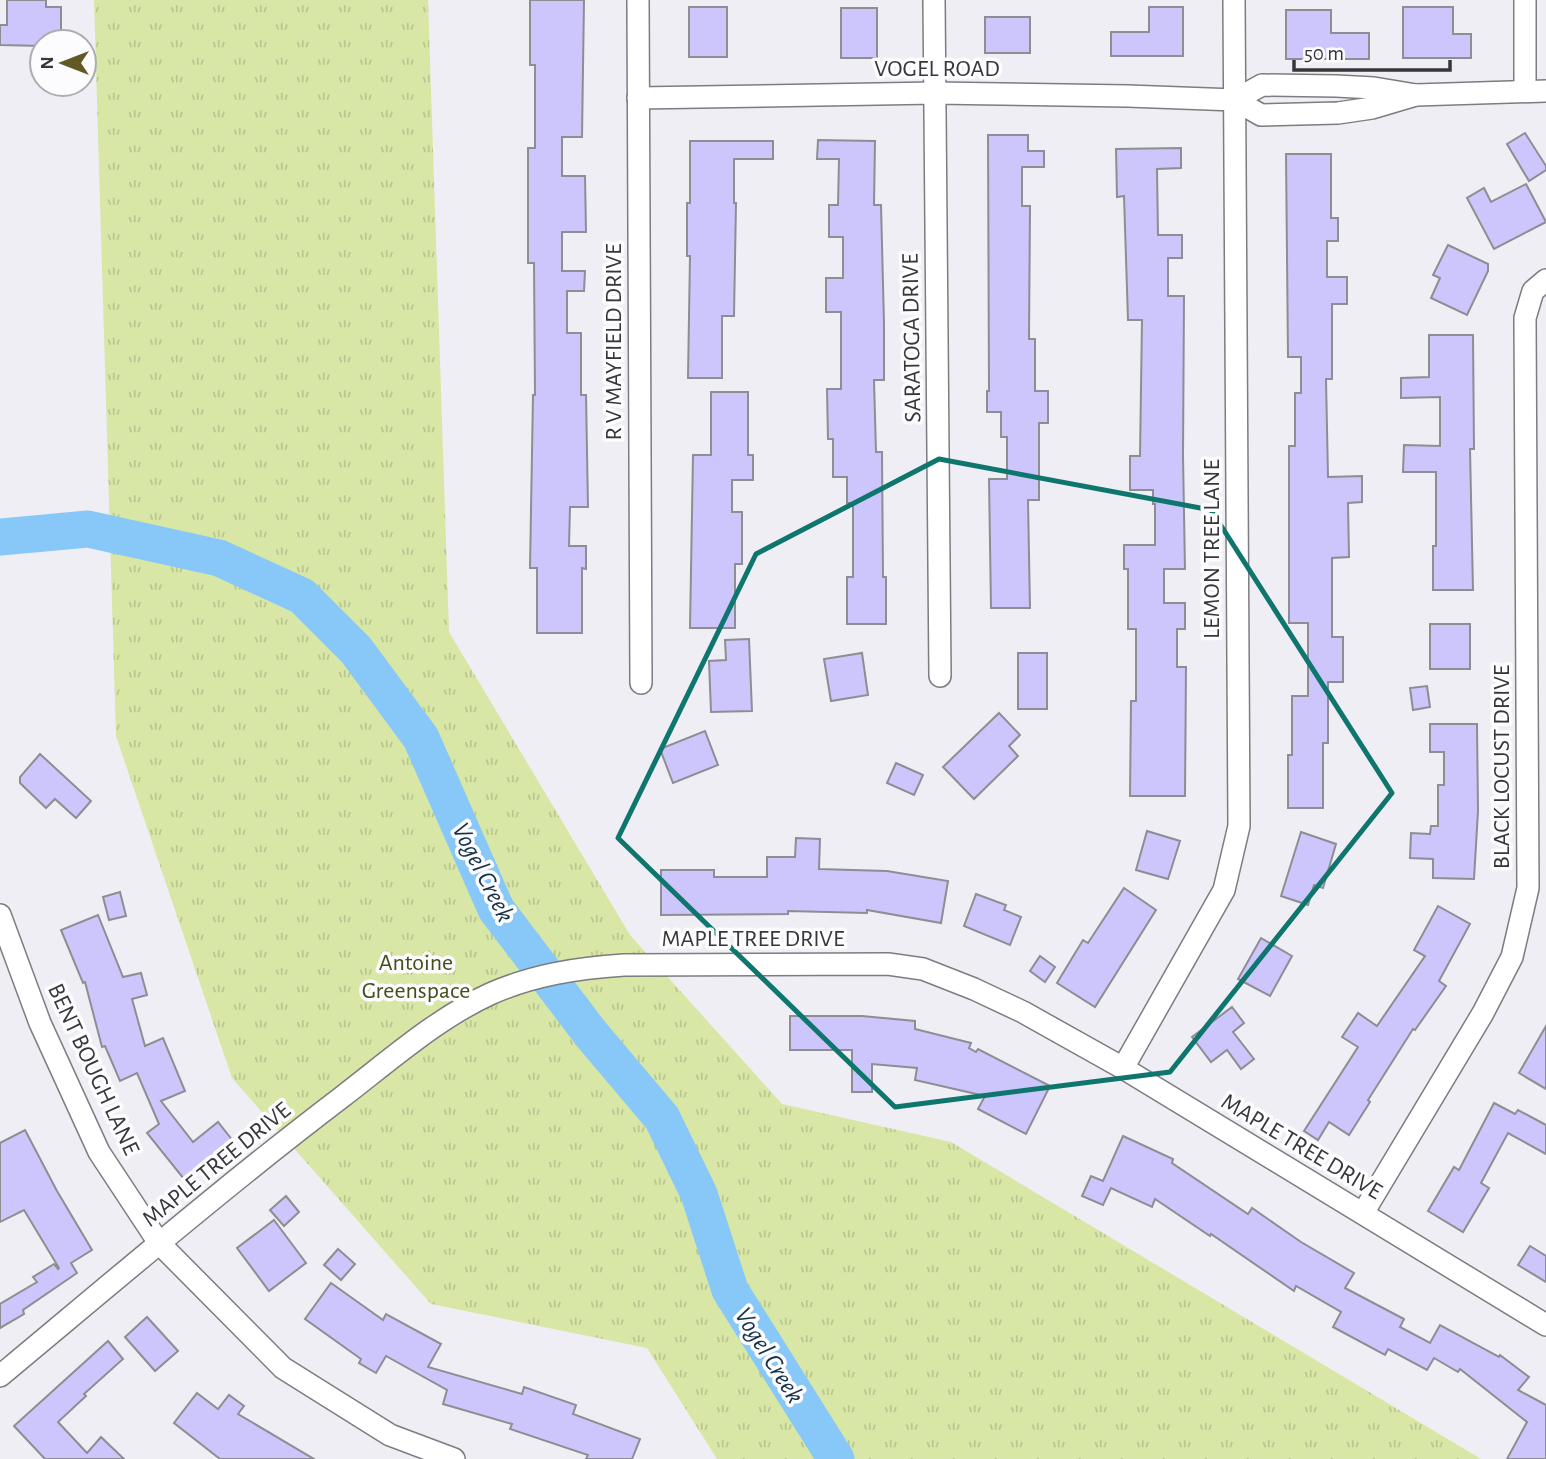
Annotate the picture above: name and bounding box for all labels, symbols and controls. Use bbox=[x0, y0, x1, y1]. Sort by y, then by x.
north arrow bbox=[28, 28, 98, 98]
scale bar bbox=[1294, 28, 1450, 72]
text: 50 m bbox=[1304, 43, 1344, 64]
text: N bbox=[38, 56, 57, 70]
street label: VOGEL ROAD bbox=[874, 57, 1000, 81]
street label: R V MAYFIELD DRIVE bbox=[602, 243, 626, 440]
street label: SARATOGA DRIVE bbox=[899, 253, 925, 423]
street label: LEMON TREE LANE bbox=[1200, 459, 1224, 639]
street label: BLACK LOCUST DRIVE bbox=[1490, 664, 1514, 869]
water label: Vogel Creek bbox=[447, 819, 519, 926]
street label: MAPLE TREE DRIVE bbox=[662, 927, 845, 951]
park label: Antoine Greenspace bbox=[362, 951, 470, 1003]
street label: BENT BOUGH LANE bbox=[43, 980, 143, 1159]
street label: MAPLE TREE DRIVE bbox=[1217, 1089, 1386, 1204]
street label: MAPLE TREE DRIVE bbox=[138, 1098, 296, 1232]
water label: Vogel Creek bbox=[730, 1303, 809, 1408]

